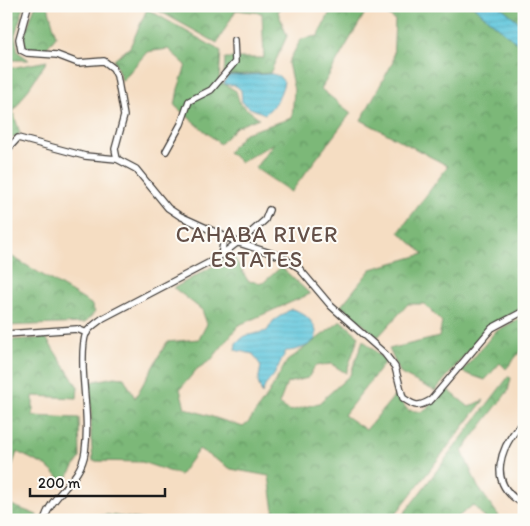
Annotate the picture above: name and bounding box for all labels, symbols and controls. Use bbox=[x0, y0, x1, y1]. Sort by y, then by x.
district label: CAHABA RIVER ESTATES bbox=[176, 221, 338, 273]
scale bar bbox=[30, 466, 165, 498]
text: 200 m bbox=[38, 474, 81, 492]

